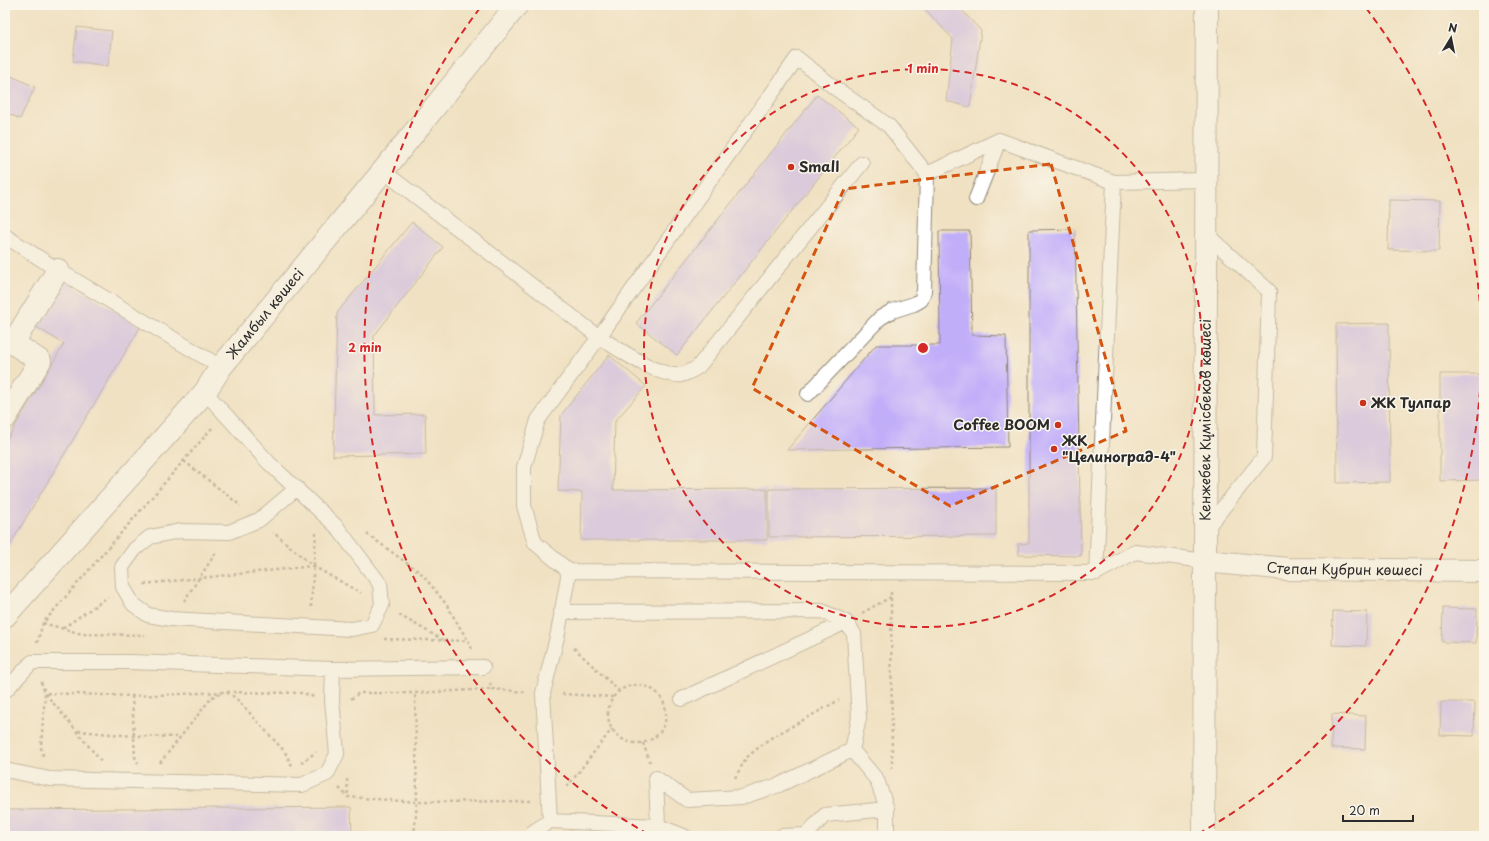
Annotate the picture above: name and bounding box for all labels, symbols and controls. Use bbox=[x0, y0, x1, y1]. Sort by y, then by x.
north arrow bbox=[1431, 18, 1471, 58]
text: N bbox=[1447, 19, 1459, 37]
text: 1 min bbox=[907, 59, 939, 77]
place label: Small bbox=[799, 156, 839, 177]
marker: Small bbox=[786, 162, 796, 172]
street label: Жамбыл көшесі bbox=[221, 264, 308, 363]
street label: Кенжебек Күмісбеков көшесі bbox=[1194, 319, 1216, 521]
text: 2 min bbox=[348, 338, 382, 356]
centre of rings bbox=[916, 341, 930, 355]
place label: ЖК Тулпар bbox=[1370, 392, 1451, 413]
marker: ЖК Тулпар bbox=[1358, 398, 1368, 408]
place label: Coffee BOOM bbox=[953, 414, 1050, 435]
marker: Coffee BOOM bbox=[1053, 420, 1063, 430]
place label: ЖК "Целиноград-4" bbox=[1061, 430, 1176, 467]
marker: ЖК "Целиноград-4" bbox=[1049, 444, 1059, 454]
street label: Степан Кубрин көшесі bbox=[1266, 556, 1423, 580]
scale bar bbox=[1343, 797, 1413, 823]
text: 20 m bbox=[1349, 801, 1380, 819]

